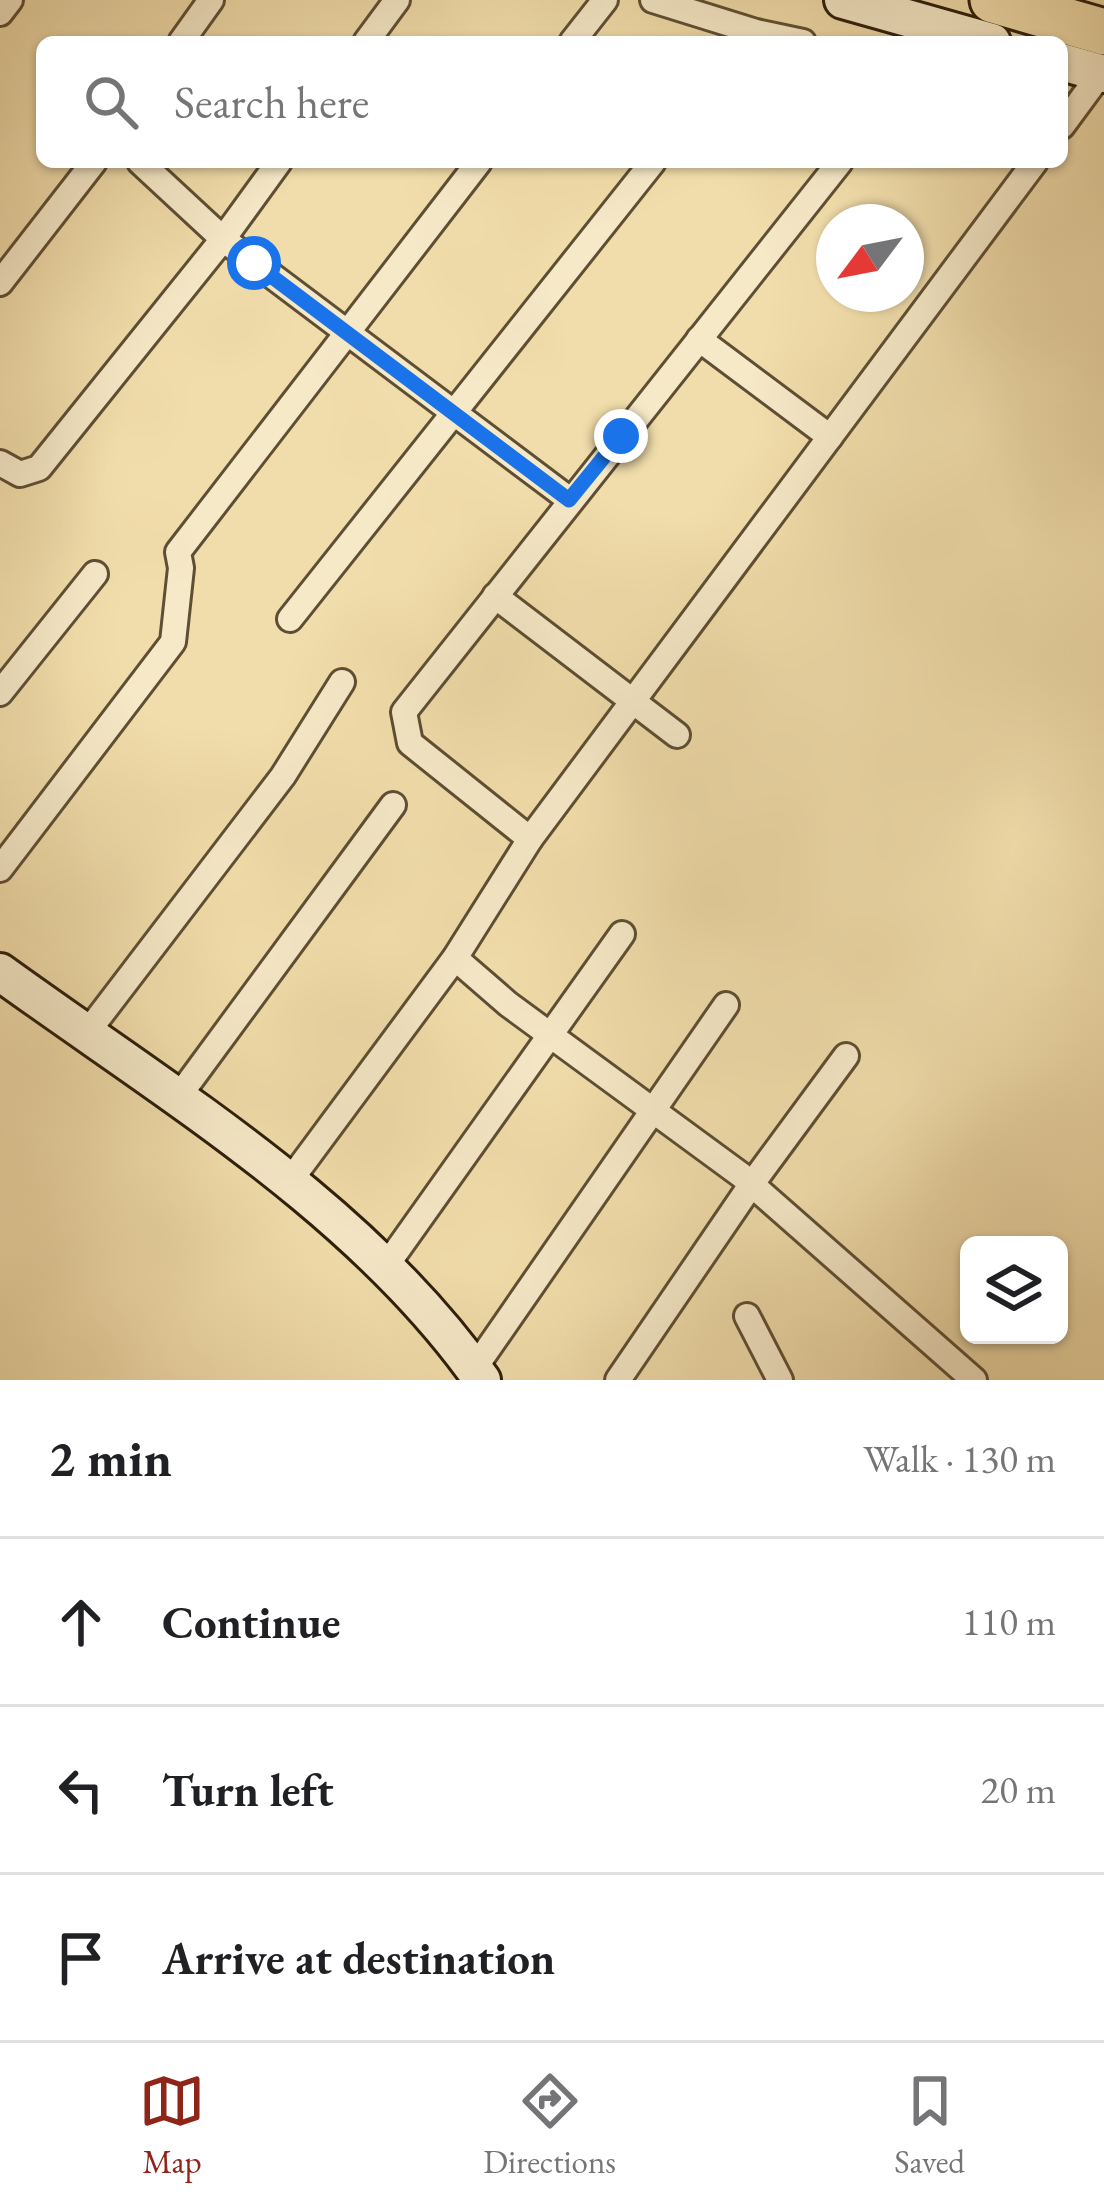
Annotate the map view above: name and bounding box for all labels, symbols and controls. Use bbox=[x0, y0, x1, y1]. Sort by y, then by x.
search box bbox=[36, 36, 1068, 168]
icon: search bbox=[78, 69, 144, 135]
text: Search here bbox=[174, 73, 369, 131]
north arrow bbox=[816, 204, 924, 312]
route start bbox=[227, 236, 281, 290]
route end bbox=[594, 409, 648, 463]
map controls bbox=[960, 1236, 1068, 1344]
button: layers bbox=[960, 1236, 1068, 1344]
text: 2 min bbox=[48, 1425, 172, 1491]
text: Walk · 130 m bbox=[863, 1433, 1056, 1484]
icon: ahead bbox=[48, 1589, 114, 1655]
text: Continue bbox=[162, 1593, 340, 1651]
text: 110 m bbox=[962, 1596, 1056, 1647]
icon: left bbox=[48, 1757, 114, 1823]
text: Turn left bbox=[162, 1761, 334, 1819]
text: 20 m bbox=[980, 1764, 1056, 1815]
icon: arrive bbox=[48, 1925, 114, 1991]
text: Arrive at destination bbox=[162, 1929, 555, 1987]
tab: Map bbox=[139, 2068, 205, 2183]
tab: Directions bbox=[483, 2068, 616, 2183]
tab: Saved bbox=[894, 2068, 965, 2183]

